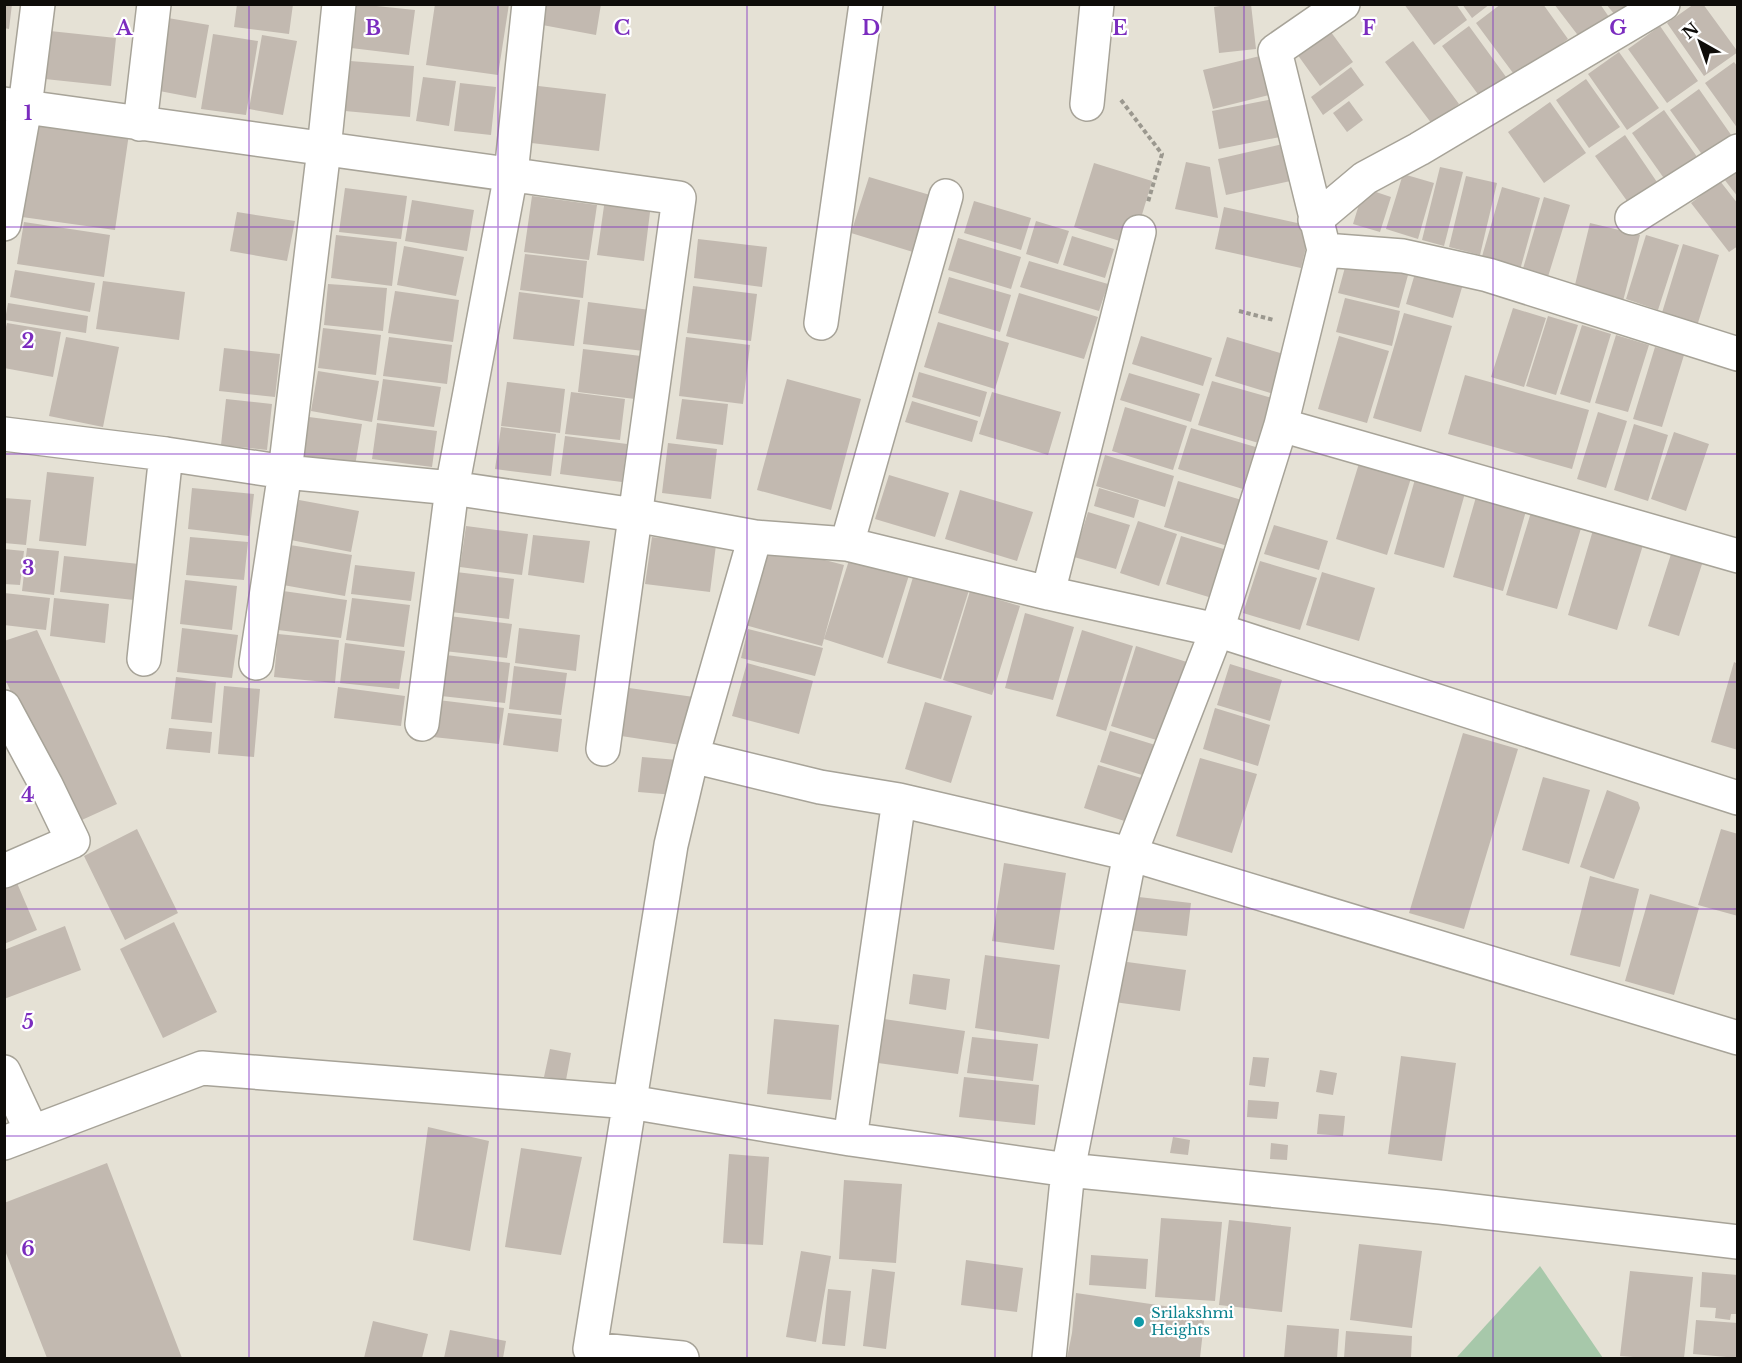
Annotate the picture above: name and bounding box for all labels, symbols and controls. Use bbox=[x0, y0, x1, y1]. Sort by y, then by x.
north arrow bbox=[1670, 12, 1730, 72]
text: A bbox=[115, 16, 133, 40]
text: B bbox=[365, 16, 381, 40]
text: C bbox=[614, 16, 630, 40]
text: D bbox=[862, 16, 880, 40]
text: E bbox=[1112, 16, 1128, 40]
text: F bbox=[1362, 16, 1376, 40]
text: G bbox=[1609, 16, 1627, 40]
text: N bbox=[1678, 18, 1703, 43]
text: 1 bbox=[24, 101, 33, 125]
text: 2 bbox=[21, 329, 35, 353]
text: 3 bbox=[22, 556, 34, 580]
text: 4 bbox=[21, 783, 35, 807]
text: 5 bbox=[22, 1010, 34, 1034]
text: 6 bbox=[21, 1237, 35, 1261]
place label: Srilakshmi Heights bbox=[1151, 1303, 1234, 1339]
marker: Srilakshmi Heights bbox=[1132, 1315, 1146, 1329]

